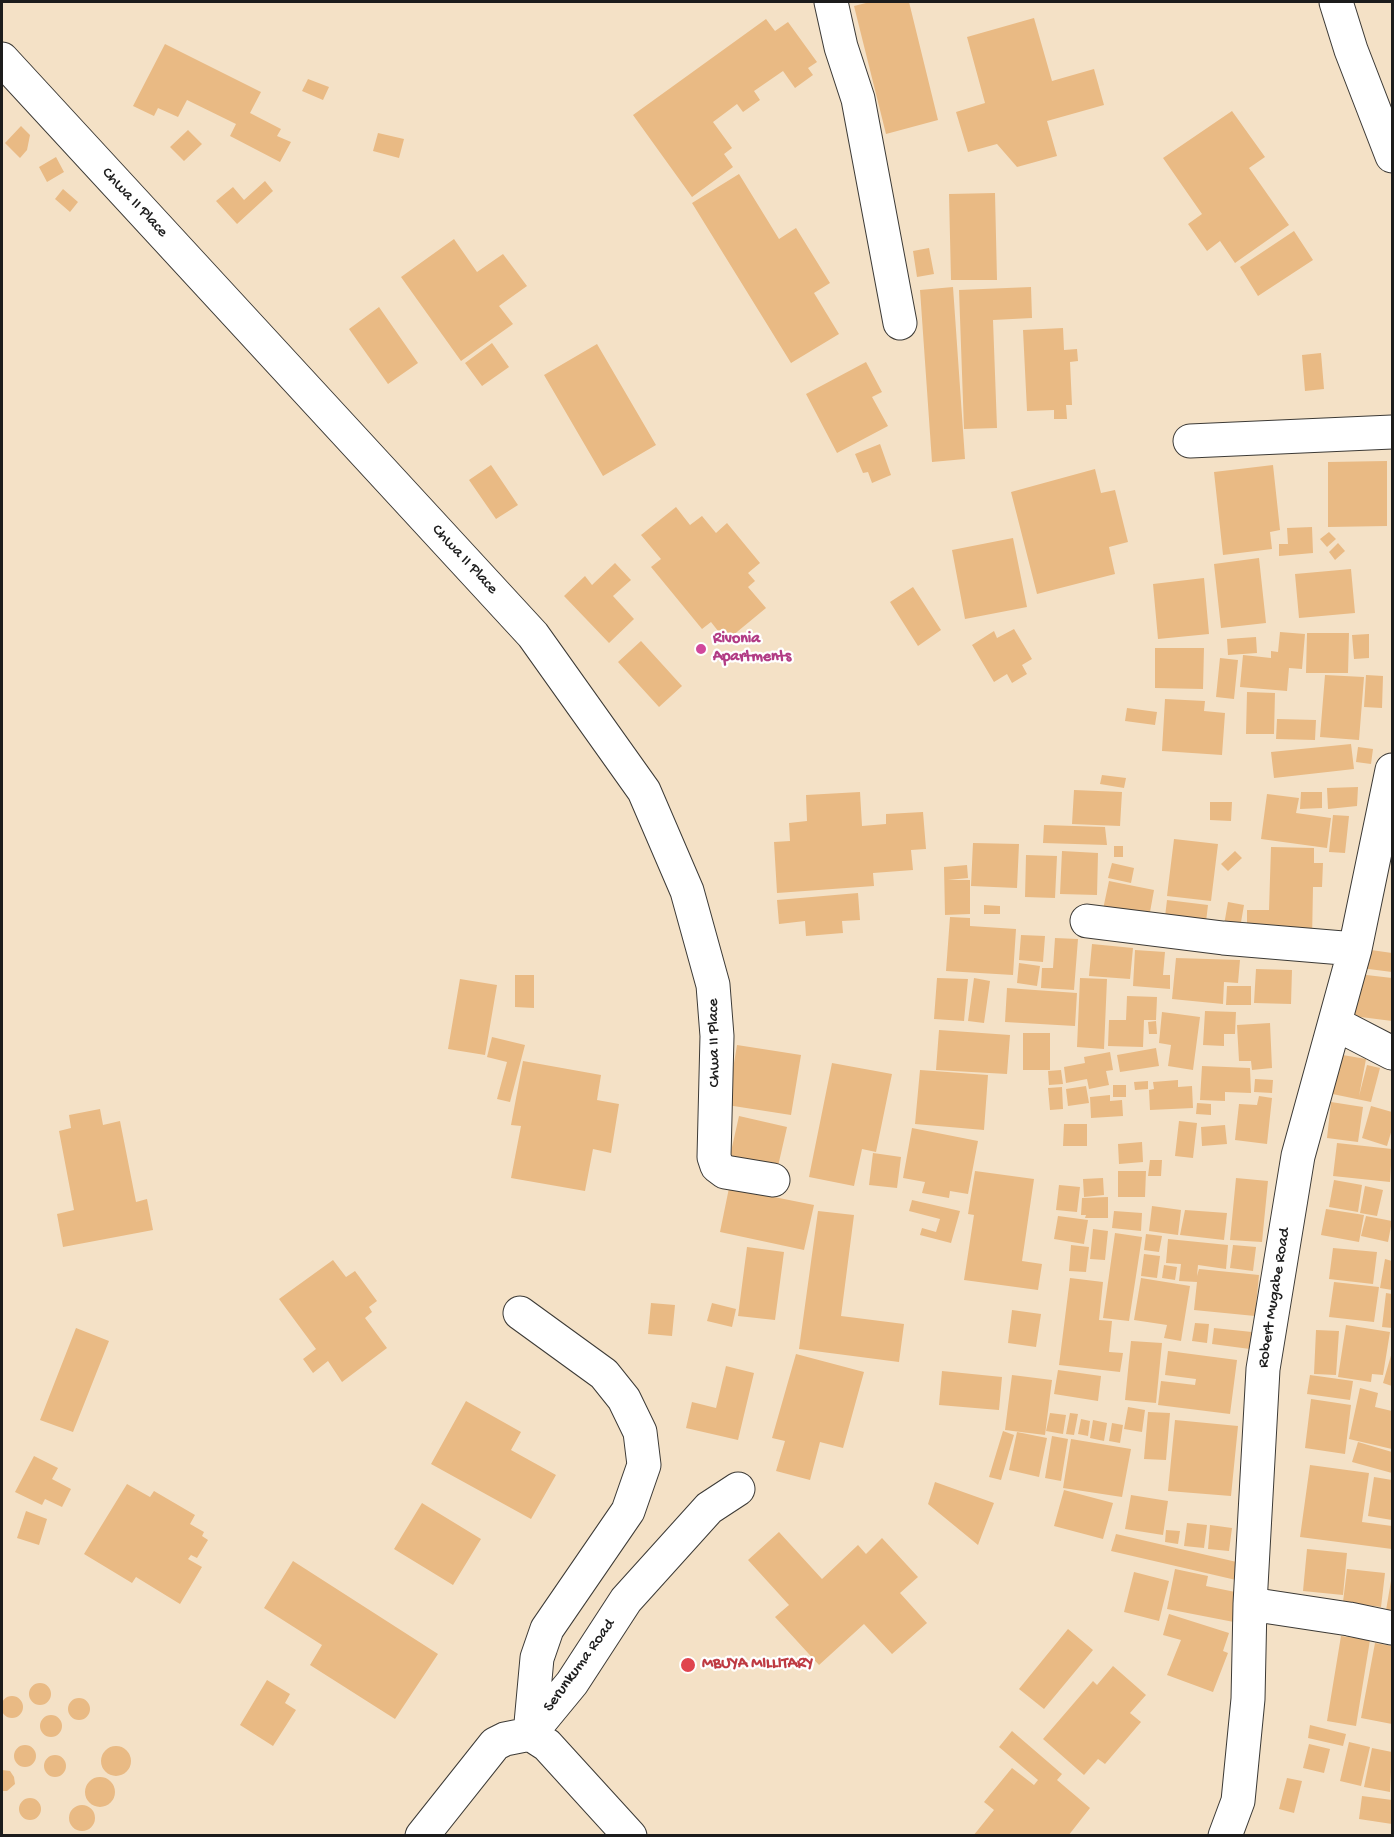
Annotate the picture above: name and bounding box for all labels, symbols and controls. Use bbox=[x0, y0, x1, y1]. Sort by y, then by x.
street label: Chwa II Place bbox=[97, 164, 171, 242]
street label: Chwa II Place bbox=[427, 521, 501, 599]
place label: Rivonia Apartments bbox=[713, 630, 791, 668]
marker: Rivonia Apartments bbox=[694, 642, 708, 656]
street label: Chwa II Place bbox=[705, 998, 725, 1088]
street label: Robert Mugabe Road bbox=[1254, 1227, 1296, 1369]
street label: Serunkuma Road bbox=[540, 1616, 620, 1716]
place label: MBUYA MILLITARY bbox=[702, 1655, 813, 1675]
marker: MBUYA MILLITARY bbox=[679, 1656, 697, 1674]

